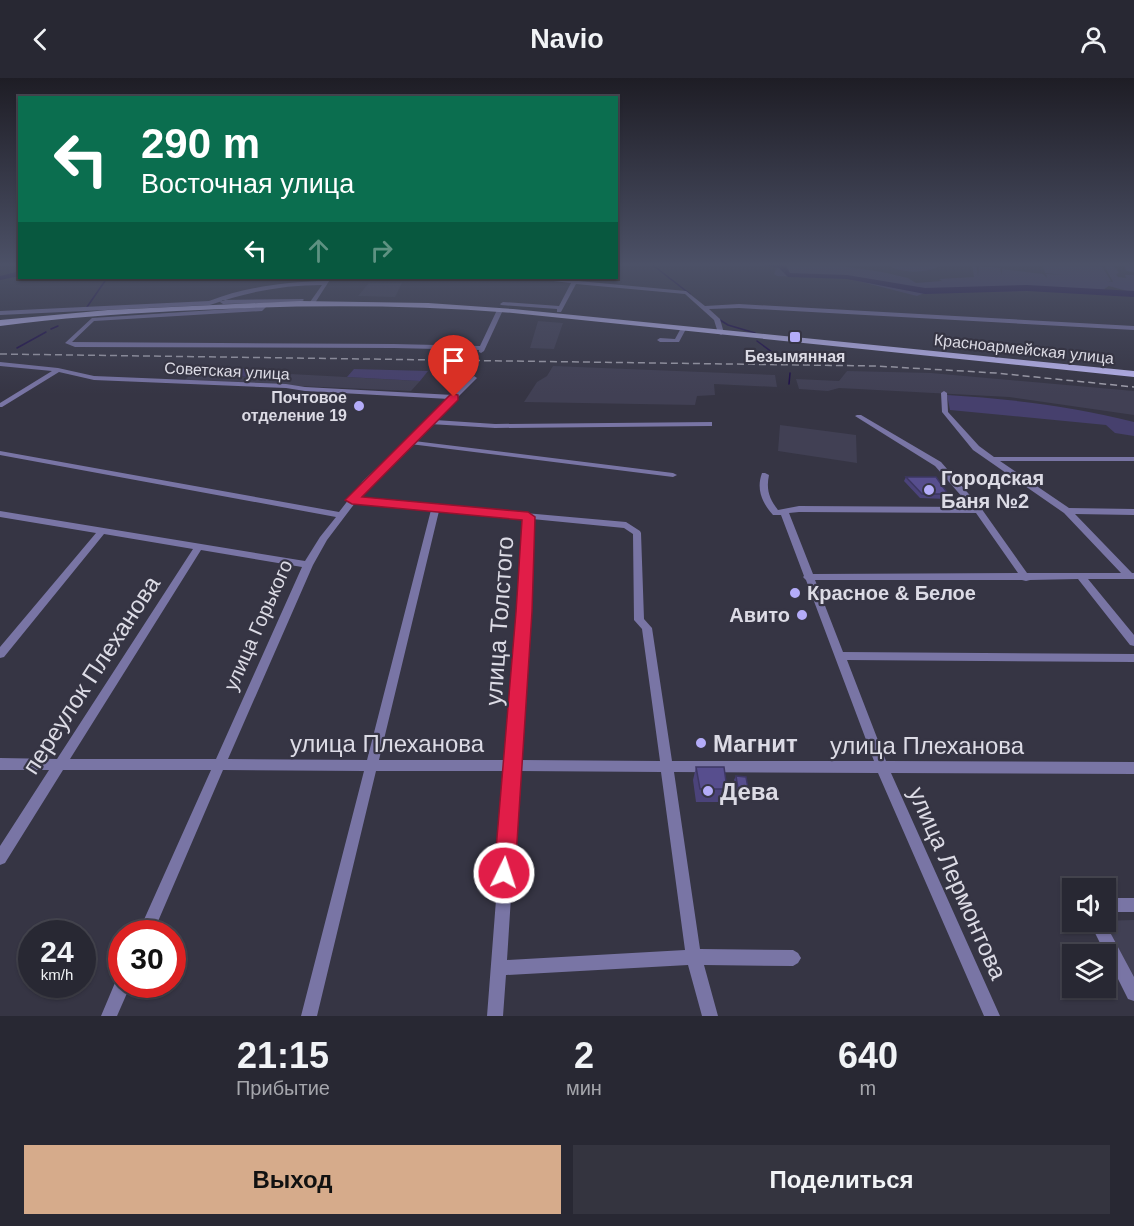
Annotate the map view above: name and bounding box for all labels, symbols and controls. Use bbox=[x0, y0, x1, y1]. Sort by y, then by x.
icon: back bbox=[24, 23, 57, 56]
icon: person bbox=[1077, 23, 1110, 56]
text: Navio bbox=[530, 24, 604, 54]
icon: left bbox=[42, 120, 120, 198]
text: 290 m bbox=[141, 120, 260, 167]
text: Восточная улица bbox=[141, 169, 354, 199]
icon: left bbox=[239, 234, 272, 267]
icon: ahead bbox=[302, 234, 335, 267]
icon: right bbox=[365, 234, 398, 267]
marker: Безымянная bbox=[788, 330, 802, 344]
street label: Красноармейская улица bbox=[933, 331, 1115, 367]
pin bbox=[428, 335, 479, 397]
icon: arrive bbox=[437, 344, 470, 377]
place label: Безымянная bbox=[745, 348, 845, 365]
street label: Советская улица bbox=[164, 359, 290, 383]
place label: Почтовое отделение 19 bbox=[241, 389, 347, 424]
marker: Почтовое отделение 19 bbox=[352, 399, 366, 413]
place label: Городская Баня №2 bbox=[941, 467, 1044, 512]
marker: Городская Баня №2 bbox=[922, 483, 936, 497]
street label: улица Толстого bbox=[480, 535, 518, 707]
street label: улица Горького bbox=[219, 556, 297, 694]
street label: переулок Плеханова bbox=[17, 570, 165, 779]
place label: Красное & Белое bbox=[807, 582, 976, 604]
marker: Красное & Белое bbox=[788, 586, 802, 600]
place label: Авито bbox=[729, 604, 790, 626]
marker: Авито bbox=[795, 608, 809, 622]
street label: улица Плеханова bbox=[290, 730, 485, 757]
place label: Магнит bbox=[713, 730, 798, 757]
street label: улица Плеханова bbox=[830, 732, 1025, 759]
marker: Магнит bbox=[694, 736, 708, 750]
place label: Дева bbox=[720, 778, 779, 805]
street label: улица Лермонтова bbox=[903, 782, 1013, 984]
marker: Дева bbox=[701, 784, 715, 798]
position arrow bbox=[472, 841, 536, 905]
map controls bbox=[1062, 878, 1116, 998]
button: sound bbox=[1062, 878, 1116, 932]
speed limit sign: 30 bbox=[108, 920, 186, 998]
text: 24 bbox=[40, 935, 74, 968]
button: layers bbox=[1062, 944, 1116, 998]
text: km/h bbox=[41, 966, 73, 983]
text: 21:15 bbox=[237, 1035, 329, 1076]
text: 2 bbox=[574, 1035, 594, 1076]
text: 640 bbox=[838, 1035, 898, 1076]
text: Прибытие bbox=[236, 1077, 330, 1099]
text: мин bbox=[566, 1077, 602, 1099]
text: m bbox=[860, 1077, 876, 1099]
button: Выход bbox=[24, 1145, 561, 1214]
button: Поделиться bbox=[573, 1145, 1110, 1214]

